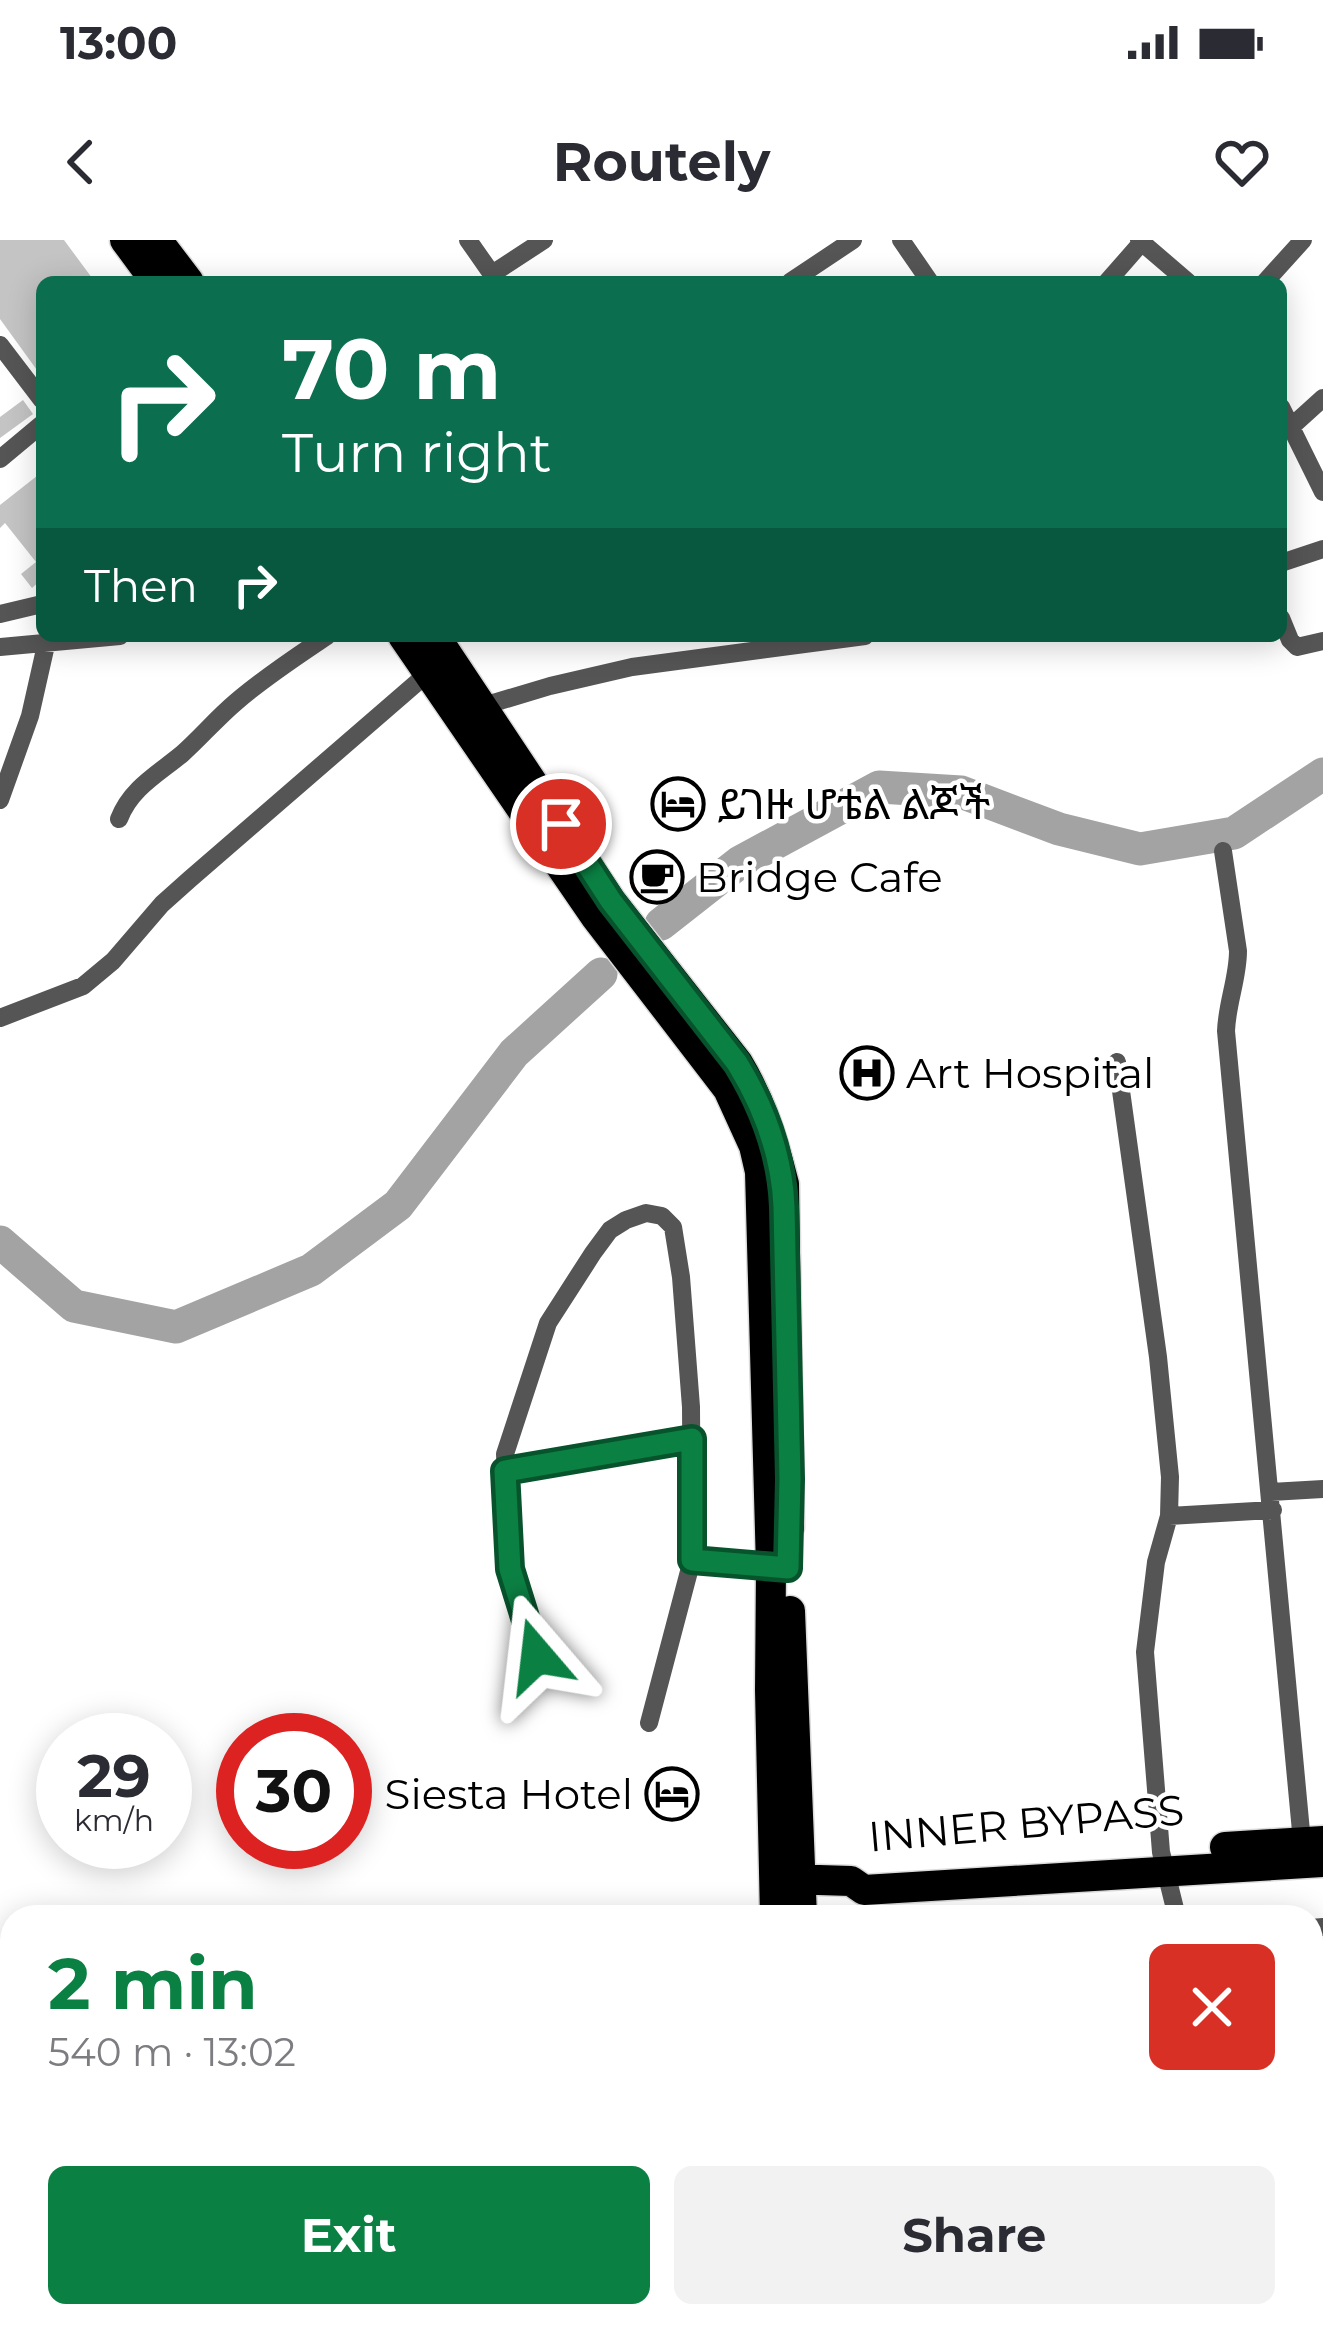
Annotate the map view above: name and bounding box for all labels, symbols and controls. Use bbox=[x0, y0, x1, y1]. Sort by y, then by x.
text: 13:00 bbox=[60, 15, 177, 70]
icon: back bbox=[48, 129, 114, 195]
text: Routely bbox=[553, 129, 770, 195]
icon: heart bbox=[1209, 129, 1275, 195]
text: 70 m bbox=[282, 318, 501, 420]
icon: right bbox=[84, 324, 240, 480]
text: Turn right bbox=[282, 420, 552, 486]
icon: right bbox=[222, 552, 288, 618]
text: Then bbox=[84, 558, 198, 613]
pin bbox=[510, 773, 612, 875]
hotel icon: ይገዙ ሆቴል ልጆች bbox=[650, 776, 706, 832]
place label: ይገዙ ሆቴል ልጆች bbox=[717, 778, 990, 830]
icon: arrive bbox=[528, 791, 594, 857]
cafe icon: Bridge Cafe bbox=[629, 849, 685, 905]
place label: Bridge Cafe bbox=[696, 851, 943, 903]
hospital icon: Art Hospital bbox=[839, 1045, 895, 1101]
place label: Art Hospital bbox=[906, 1047, 1154, 1099]
position arrow bbox=[474, 1593, 600, 1719]
speed limit sign: 30 bbox=[216, 1713, 372, 1869]
text: 29 bbox=[77, 1739, 151, 1812]
hotel icon: Siesta Hotel bbox=[644, 1766, 700, 1822]
place label: Siesta Hotel bbox=[385, 1768, 633, 1820]
street label: INNER BYPASS bbox=[866, 1783, 1186, 1863]
text: km/h bbox=[74, 1802, 154, 1839]
text: 2 min bbox=[48, 1939, 258, 2027]
button: close bbox=[1149, 1944, 1275, 2070]
text: 540 m · 13:02 bbox=[48, 2028, 296, 2076]
button: Exit bbox=[48, 2166, 650, 2304]
button: Share bbox=[674, 2166, 1275, 2304]

